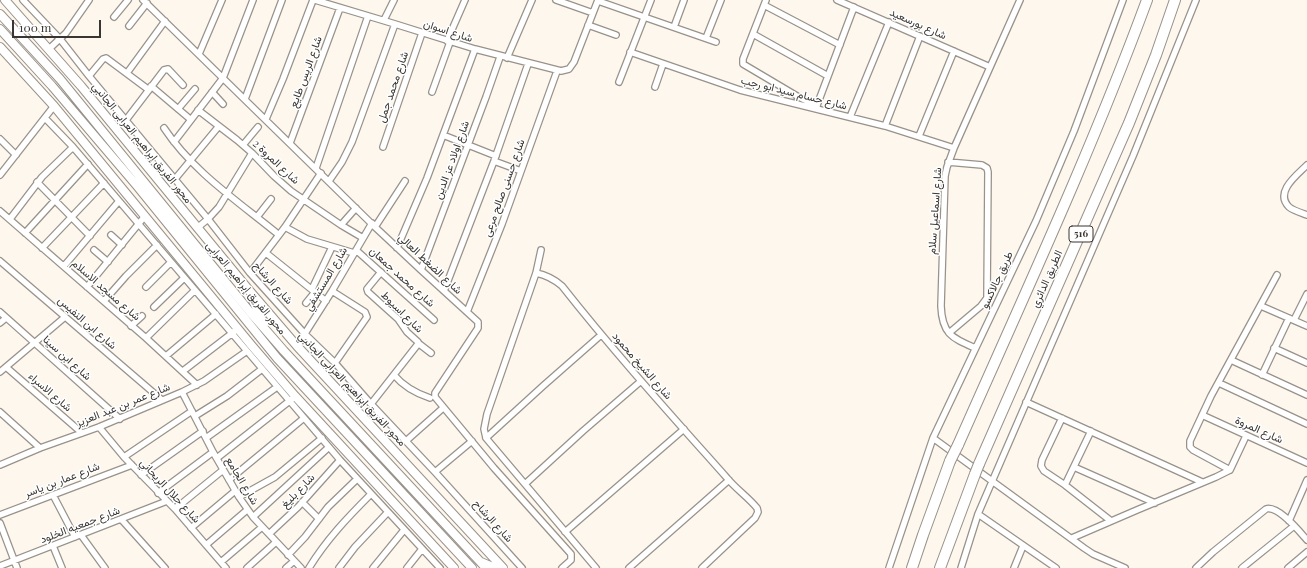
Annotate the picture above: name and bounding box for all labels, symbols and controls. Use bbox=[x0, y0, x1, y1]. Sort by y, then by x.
street label: شارع بورسعيد bbox=[888, 6, 948, 42]
scale bar bbox=[14, 12, 103, 38]
street label: شارع اسوان bbox=[422, 17, 474, 45]
text: 100 m bbox=[19, 19, 51, 35]
street label: شارع الريس طايع bbox=[287, 34, 325, 110]
street label: شارع محمد جمل bbox=[375, 50, 411, 124]
street label: شارع حسام سيد ابو رجب bbox=[740, 73, 848, 113]
street label: محور الفريق إبراهيم العرابى الجانبي bbox=[89, 80, 195, 206]
street label: شارع اولاد عز الدين bbox=[432, 119, 472, 201]
street label: شارع المروة 2 bbox=[250, 137, 302, 187]
street label: شارع حسنى صالح مرعى bbox=[480, 137, 528, 239]
street label: شارع اسماعيل سلام bbox=[925, 167, 945, 255]
road number: 516 bbox=[1069, 226, 1093, 242]
street label: شارع الضغط العالي bbox=[395, 231, 465, 297]
street label: محور الفريق إبراهيم العرابى bbox=[203, 239, 289, 337]
street label: شارع محمد جمعان bbox=[367, 244, 437, 310]
street label: شارع المستشفي bbox=[302, 245, 350, 313]
street label: الطريق الدائري bbox=[1028, 248, 1066, 310]
street label: طريق جالاكسو bbox=[978, 249, 1016, 311]
street label: شارع مسجد الاسلام bbox=[69, 257, 143, 323]
street label: شارع الرشاح bbox=[250, 259, 296, 307]
street label: شارع اسيوط bbox=[378, 288, 426, 336]
street label: شارع ابن النفيس bbox=[55, 294, 119, 352]
street label: محور الفريق إبراهيم العرابى الجانبي bbox=[296, 329, 408, 449]
street label: شارع الشيخ محمود bbox=[609, 330, 675, 402]
street label: شارع ابن سينا bbox=[40, 333, 94, 383]
street label: شارع الاسراء bbox=[26, 370, 74, 414]
street label: شارع عمر بن عبد العزيز bbox=[74, 380, 172, 430]
street label: شارع المروة bbox=[1233, 414, 1285, 446]
street label: شارع الجامع bbox=[223, 455, 261, 507]
street label: شارع جلال الريحاني bbox=[137, 456, 203, 526]
street label: شارع عمار بن ياسر bbox=[23, 460, 101, 500]
street label: شارع بليغ bbox=[278, 471, 318, 511]
street label: شارع الرشاح bbox=[470, 497, 516, 545]
street label: شارع جمعيه الخلود bbox=[38, 504, 122, 546]

